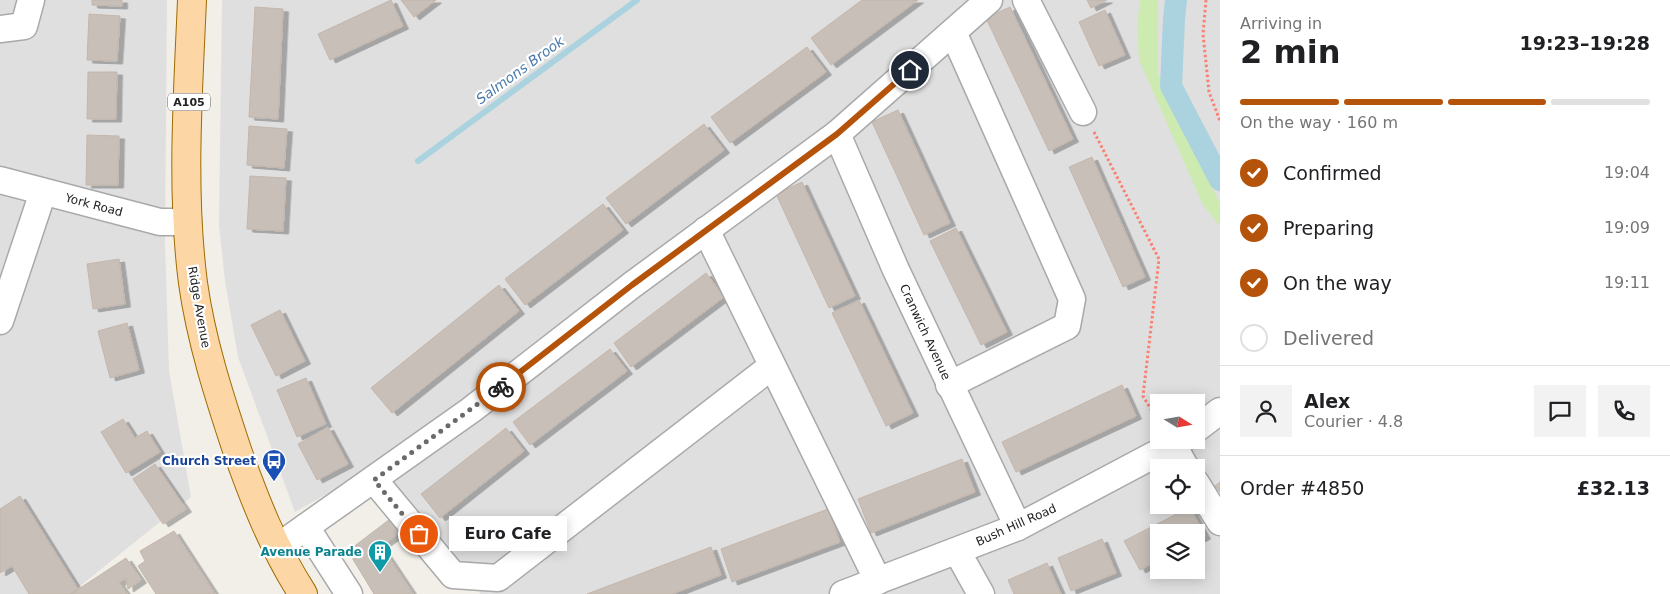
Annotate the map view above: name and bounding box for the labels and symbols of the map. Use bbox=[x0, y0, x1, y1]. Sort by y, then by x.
water label: Salmons Brook bbox=[473, 32, 568, 107]
pin bbox=[889, 49, 931, 91]
road number: A105 bbox=[168, 94, 210, 110]
street label: York Road bbox=[63, 190, 124, 219]
street label: Ridge Avenue bbox=[185, 265, 213, 349]
street label: Cranwich Avenue bbox=[897, 282, 953, 382]
courier bbox=[476, 362, 526, 412]
north arrow bbox=[1150, 394, 1205, 449]
bus stop icon: Church Street bbox=[261, 448, 287, 482]
place label: Church Street bbox=[162, 454, 256, 468]
street label: Bush Hill Road bbox=[974, 501, 1058, 549]
pin bbox=[398, 513, 440, 555]
callout: Euro Cafe bbox=[449, 516, 566, 552]
building icon: Avenue Parade bbox=[367, 539, 393, 573]
place label: Avenue Parade bbox=[260, 545, 362, 559]

